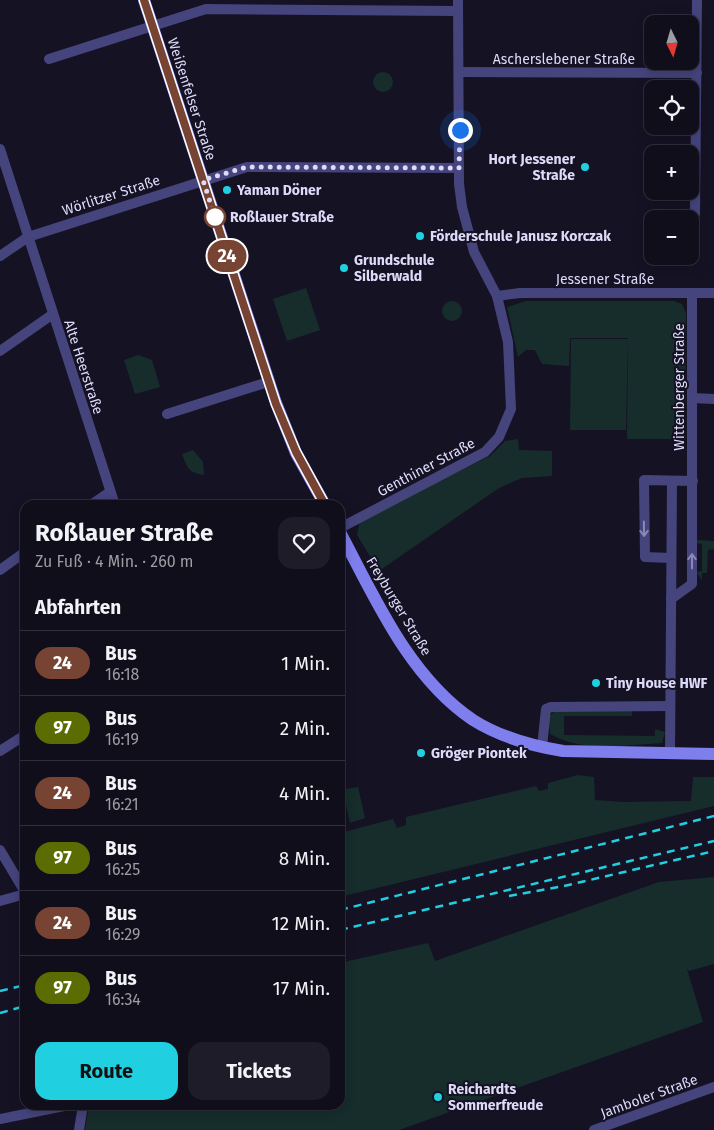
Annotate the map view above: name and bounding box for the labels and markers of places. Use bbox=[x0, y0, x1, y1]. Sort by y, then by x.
place label: Hort Jessener Straße bbox=[488, 151, 575, 184]
marker: Hort Jessener Straße bbox=[579, 161, 591, 173]
place label: Yaman Döner bbox=[236, 182, 322, 199]
marker: Yaman Döner bbox=[221, 184, 233, 196]
marker: Roßlauer Straße bbox=[204, 206, 226, 228]
place label: Roßlauer Straße bbox=[230, 209, 334, 226]
place label: Förderschule Janusz Korczak bbox=[430, 228, 611, 245]
marker: Förderschule Janusz Korczak bbox=[414, 230, 426, 242]
place label: Grundschule Silberwald bbox=[354, 252, 435, 285]
marker: Grundschule Silberwald bbox=[338, 262, 350, 274]
place label: Tiny House HWF bbox=[606, 675, 708, 692]
marker: Tiny House HWF bbox=[590, 677, 602, 689]
place label: Gröger Piontek bbox=[431, 745, 527, 762]
marker: Gröger Piontek bbox=[415, 747, 427, 759]
place label: Reichardts Sommerfreude bbox=[448, 1081, 543, 1114]
marker: Reichardts Sommerfreude bbox=[432, 1091, 444, 1103]

